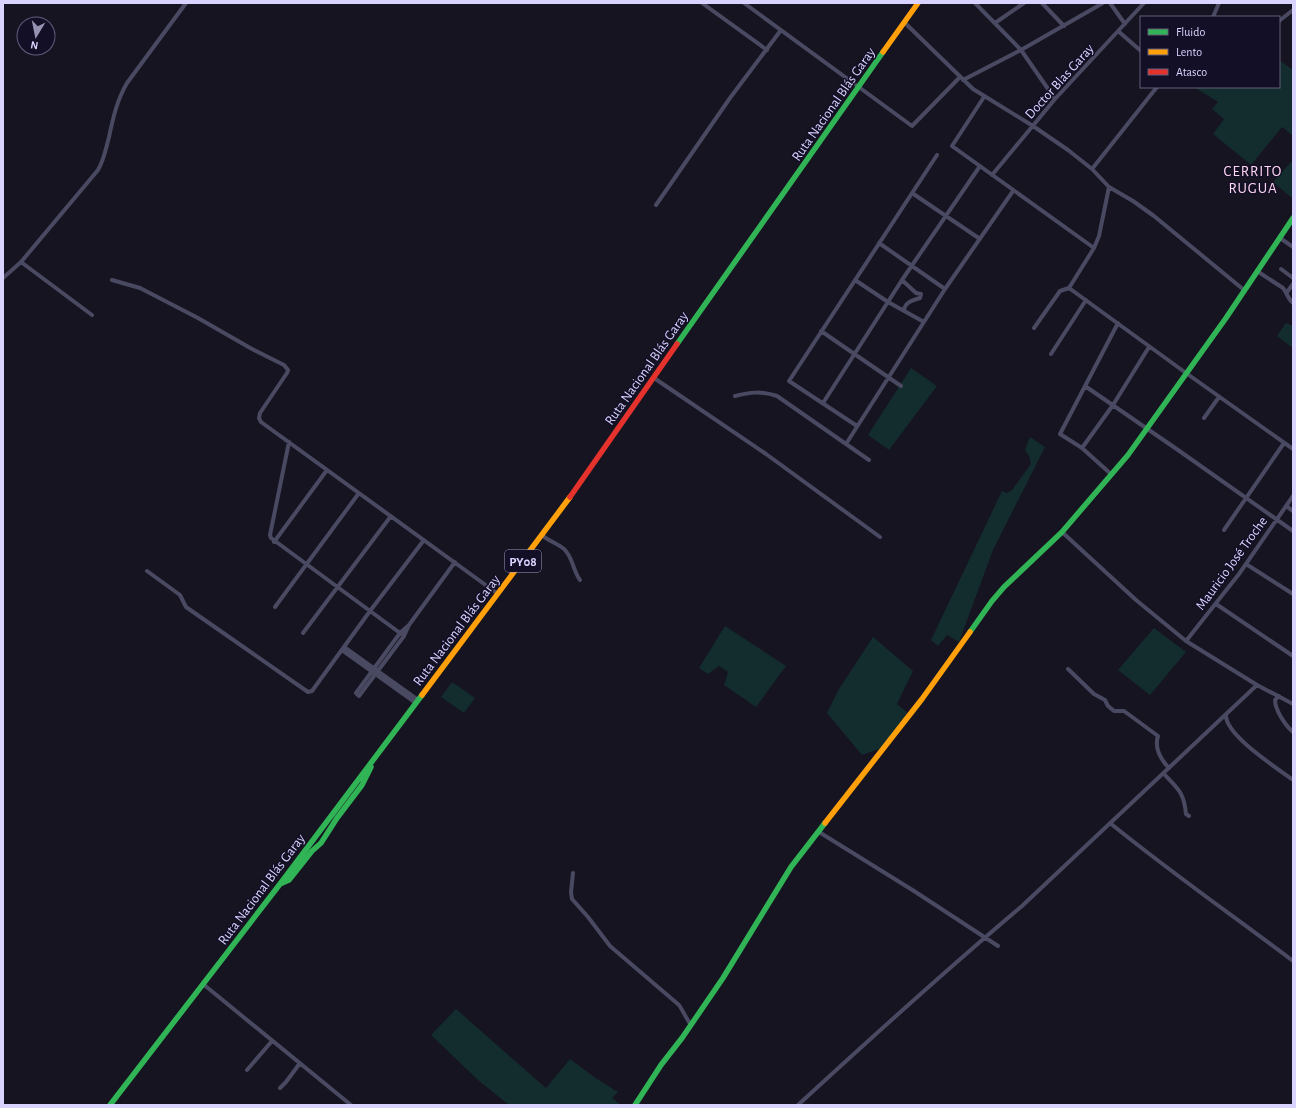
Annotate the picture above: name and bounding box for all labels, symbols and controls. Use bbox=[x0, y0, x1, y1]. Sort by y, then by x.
north arrow bbox=[16, 16, 56, 56]
legend bbox=[1140, 16, 1280, 88]
text: Fluido bbox=[1176, 26, 1205, 38]
text: N bbox=[30, 39, 39, 51]
street label: Doctor Blas Garay bbox=[1023, 42, 1097, 122]
street label: Ruta Nacional Blás Garay bbox=[789, 45, 878, 164]
text: Lento bbox=[1176, 46, 1202, 58]
text: Atasco bbox=[1176, 66, 1207, 78]
district label: CERRITO RUGUA bbox=[1224, 164, 1282, 196]
street label: Ruta Nacional Blás Garay bbox=[602, 309, 691, 428]
street label: Mauricio José Troche bbox=[1193, 514, 1270, 613]
road number: PY08 bbox=[505, 550, 541, 572]
street label: Ruta Nacional Blás Garay bbox=[411, 573, 503, 689]
street label: Ruta Nacional Blás Garay bbox=[216, 832, 308, 948]

